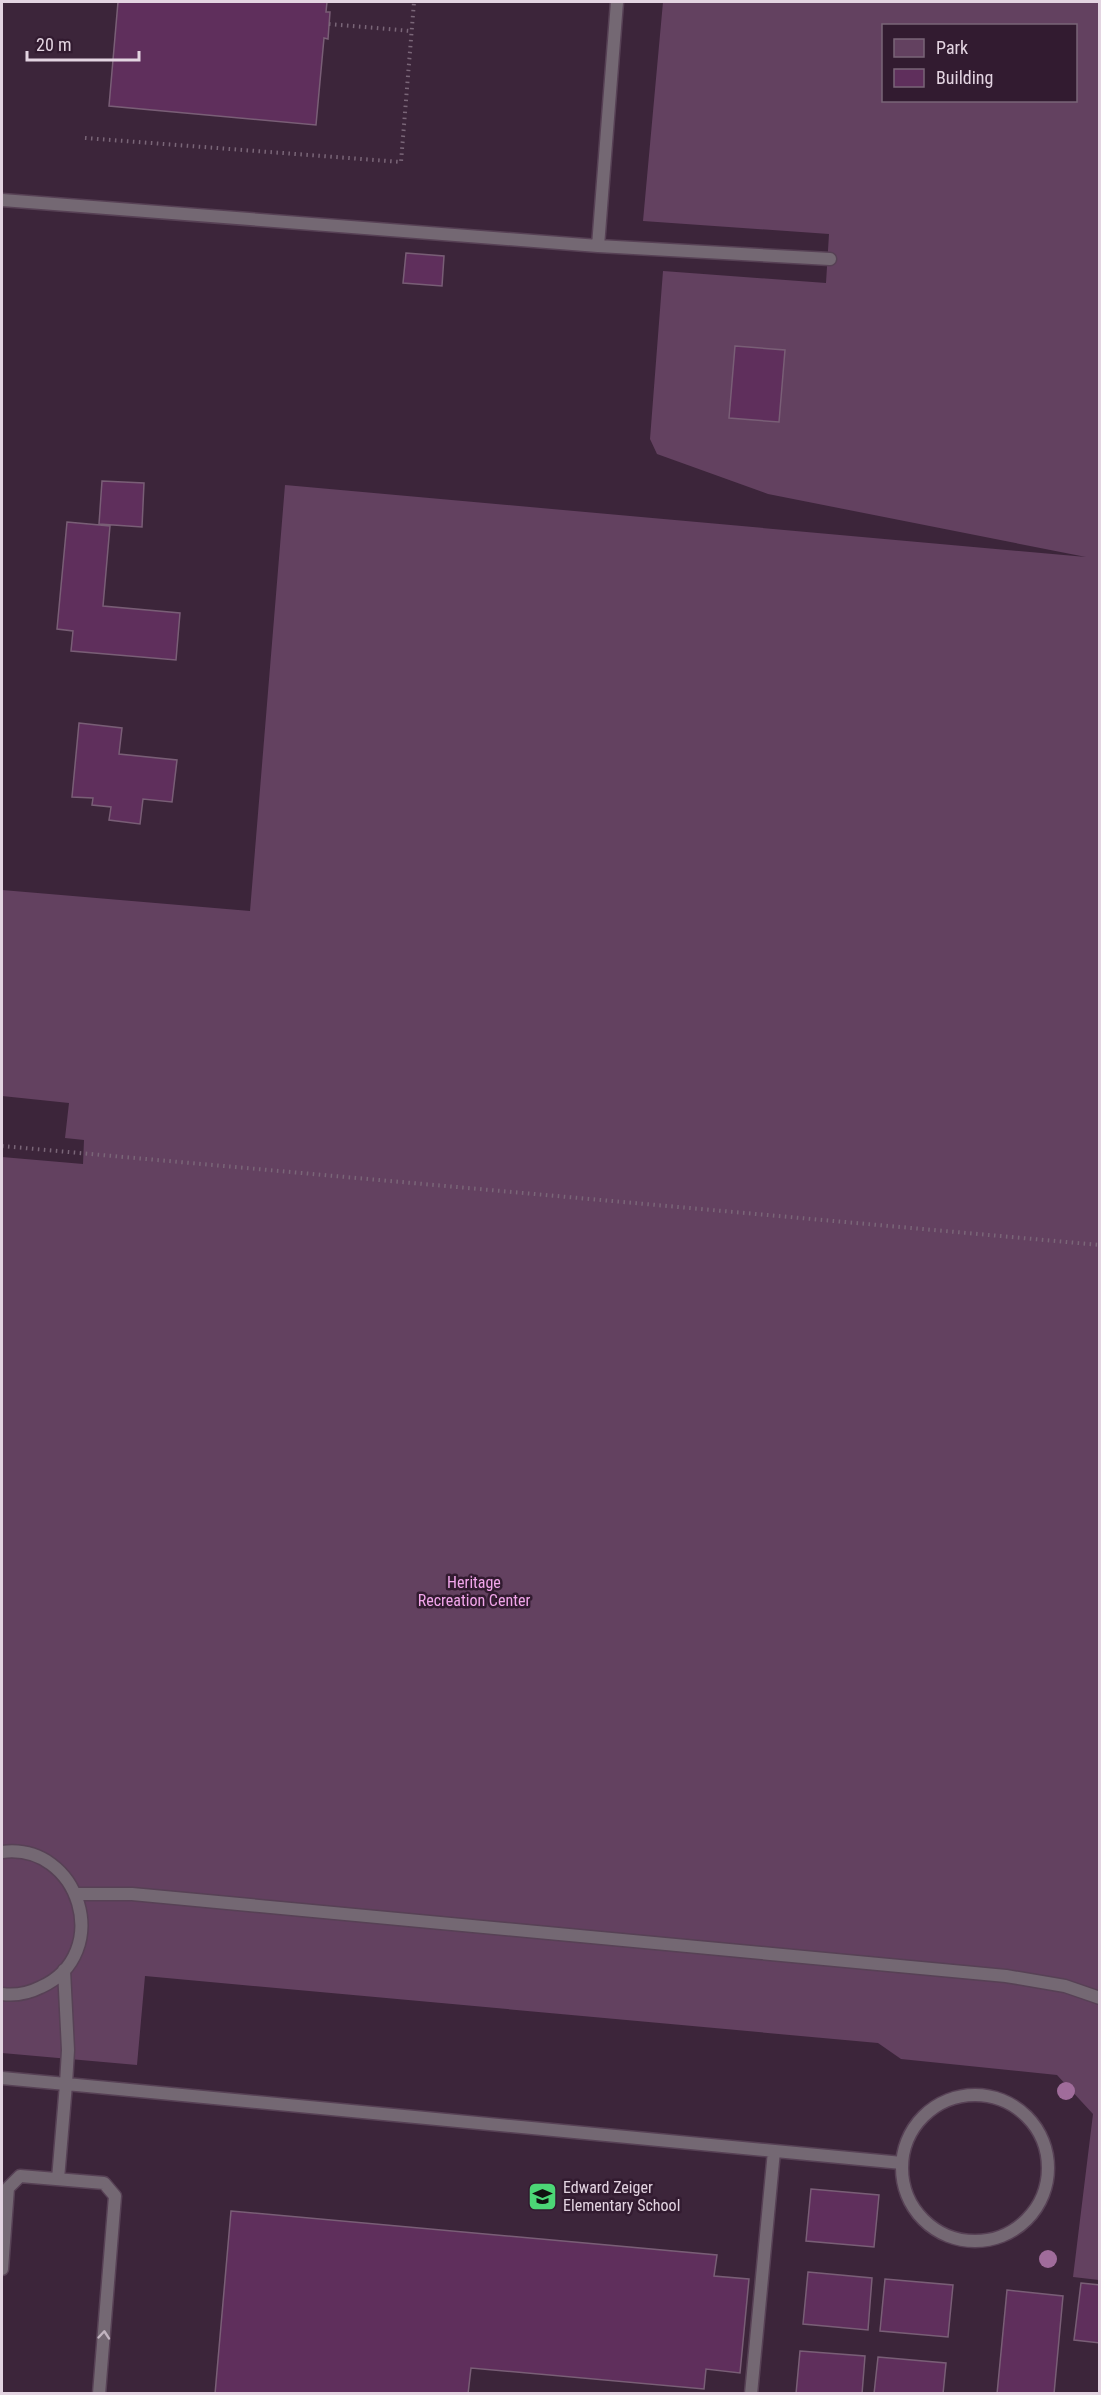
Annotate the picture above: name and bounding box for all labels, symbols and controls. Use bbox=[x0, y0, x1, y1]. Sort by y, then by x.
scale bar bbox=[27, 24, 140, 62]
legend bbox=[882, 24, 1077, 102]
text: 20 m bbox=[36, 34, 71, 55]
text: Park bbox=[936, 37, 968, 58]
text: Building bbox=[936, 67, 993, 88]
park label: Heritage Recreation Center bbox=[418, 1573, 530, 1610]
place label: Edward Zeiger Elementary School bbox=[563, 2178, 680, 2215]
school or university icon: Edward Zeiger Elementary School bbox=[526, 2180, 558, 2212]
one-way arrow bbox=[97, 2331, 110, 2340]

